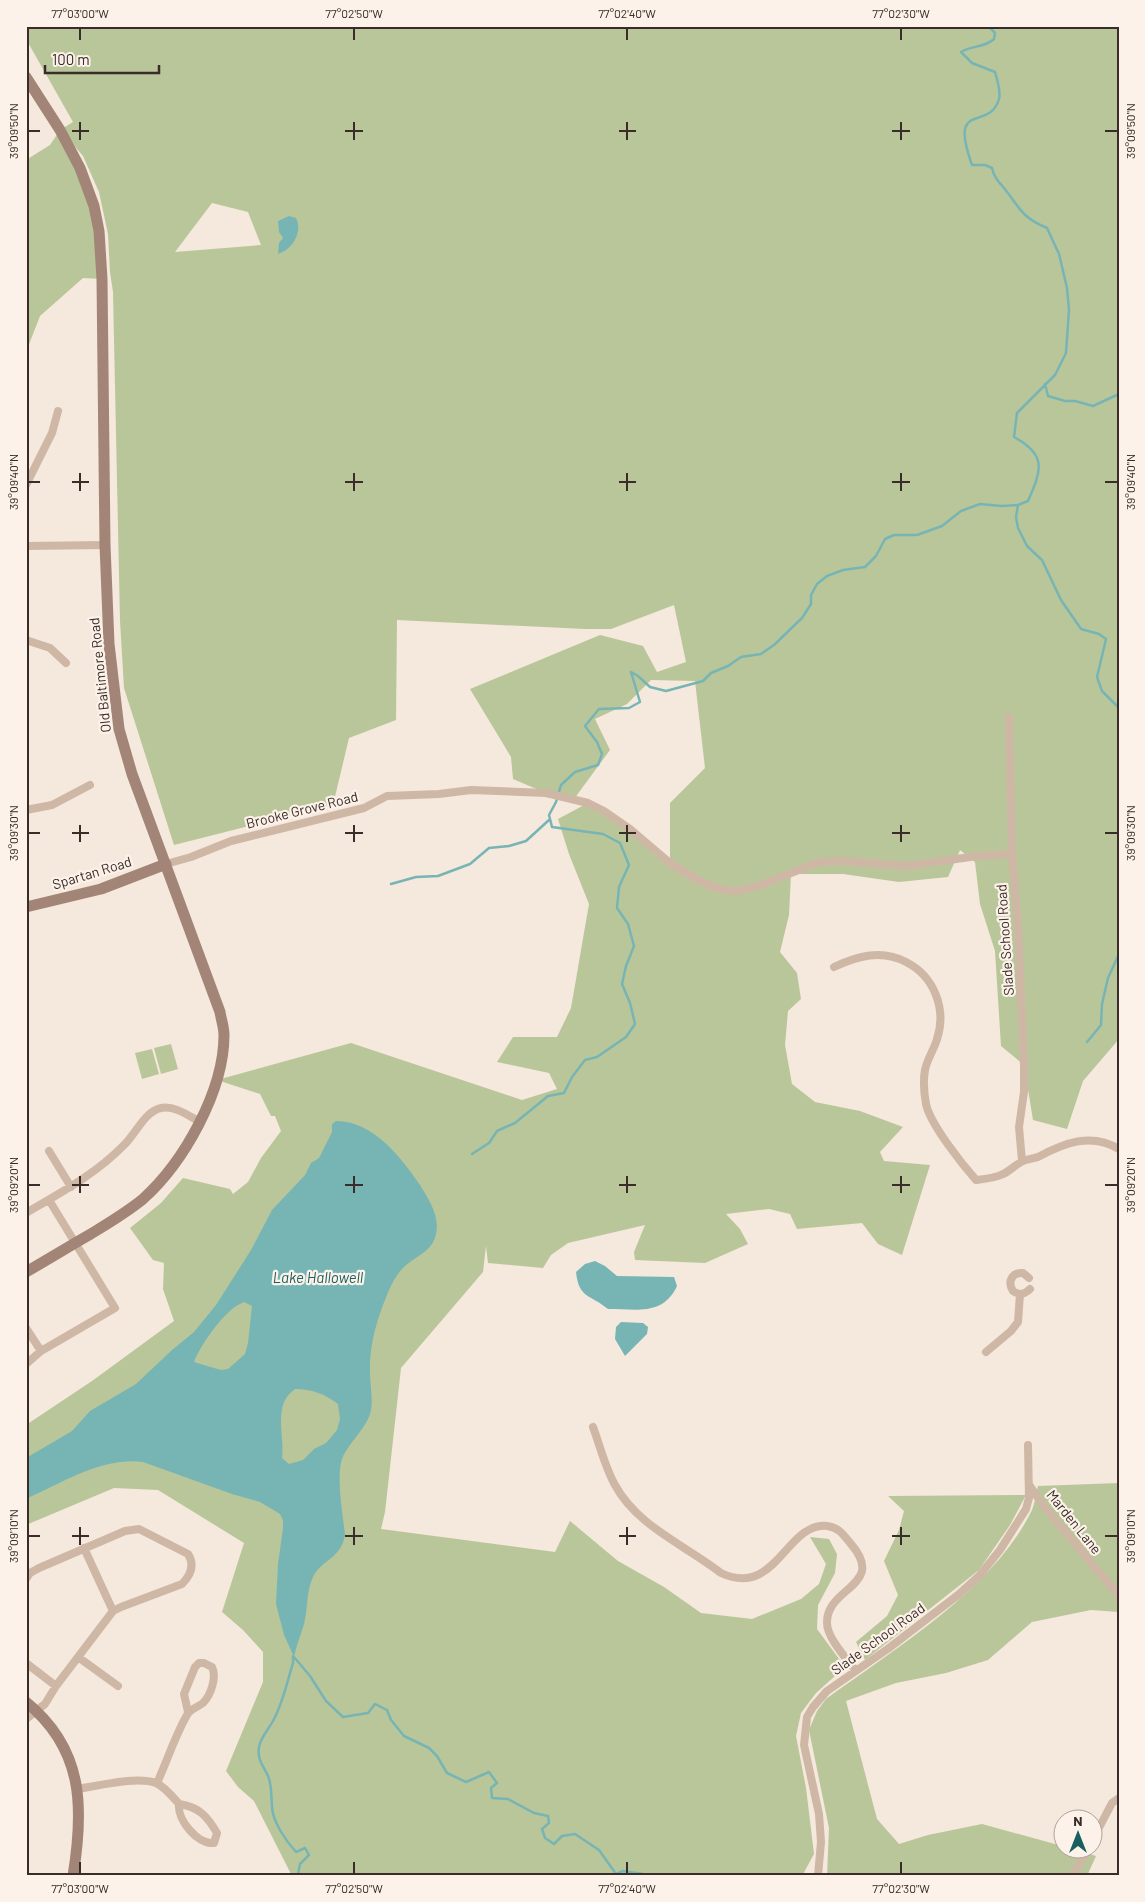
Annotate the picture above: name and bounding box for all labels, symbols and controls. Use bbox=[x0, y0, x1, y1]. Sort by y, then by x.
text: 77°03'00"W bbox=[51, 6, 109, 20]
text: 77°02'50"W bbox=[325, 6, 383, 20]
text: 77°02'40"W bbox=[598, 6, 656, 20]
text: 77°02'30"W bbox=[872, 6, 930, 20]
scale bar bbox=[45, 42, 159, 74]
text: 100 m bbox=[52, 50, 90, 68]
text: 39°09'50"N bbox=[6, 103, 20, 159]
text: 39°09'50"N bbox=[1123, 103, 1137, 159]
text: 39°09'40"N bbox=[6, 454, 20, 510]
text: 39°09'40"N bbox=[1123, 454, 1137, 510]
street label: Old Baltimore Road bbox=[85, 617, 114, 733]
street label: Brooke Grove Road bbox=[244, 787, 360, 832]
text: 39°09'30"N bbox=[6, 805, 20, 861]
text: 39°09'30"N bbox=[1123, 805, 1137, 861]
street label: Spartan Road bbox=[50, 852, 134, 893]
street label: Slade School Road bbox=[992, 884, 1017, 996]
text: 39°09'20"N bbox=[6, 1157, 20, 1213]
text: 39°09'20"N bbox=[1123, 1157, 1137, 1213]
water label: Lake Hallowell bbox=[273, 1268, 364, 1286]
street label: Marden Lane bbox=[1043, 1486, 1105, 1557]
text: 39°09'10"N bbox=[6, 1509, 20, 1563]
text: 39°09'10"N bbox=[1123, 1509, 1137, 1563]
street label: Slade School Road bbox=[828, 1599, 928, 1678]
north arrow bbox=[1052, 1810, 1102, 1860]
text: N bbox=[1073, 1812, 1083, 1829]
text: 77°03'00"W bbox=[51, 1881, 109, 1895]
text: 77°02'50"W bbox=[325, 1881, 383, 1895]
text: 77°02'40"W bbox=[598, 1881, 656, 1895]
text: 77°02'30"W bbox=[872, 1881, 930, 1895]

